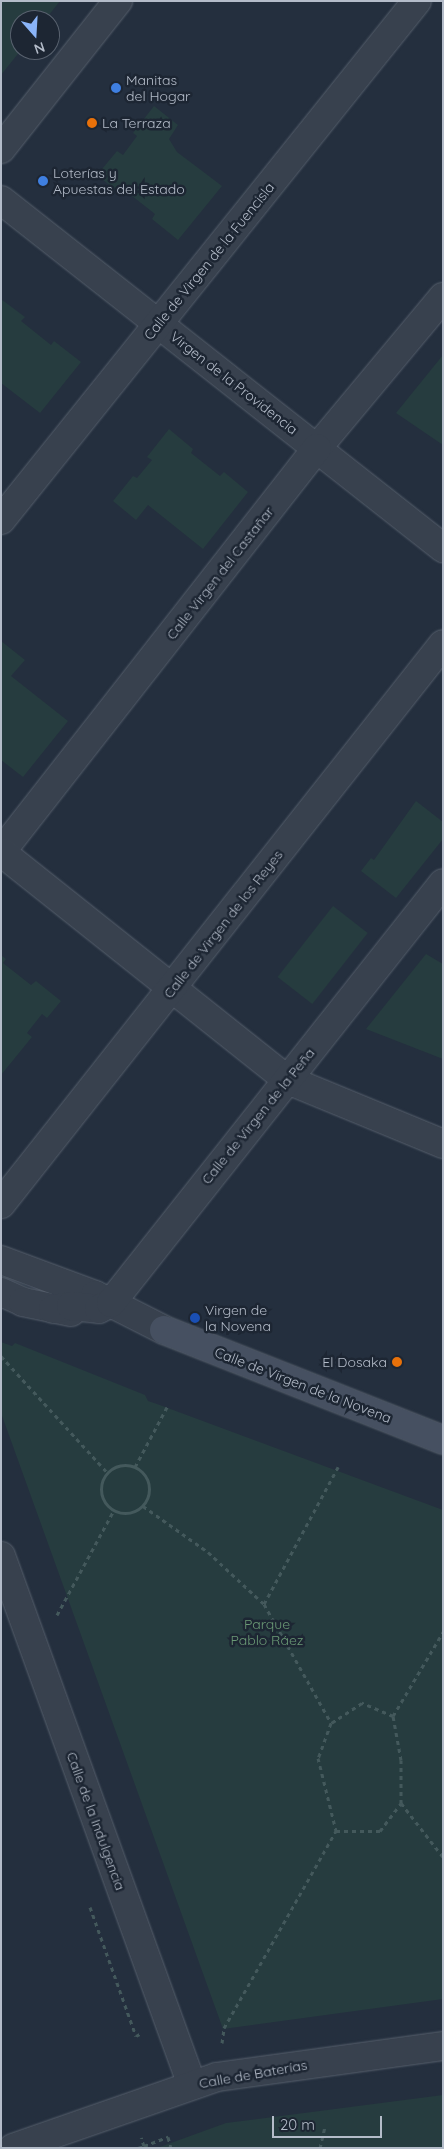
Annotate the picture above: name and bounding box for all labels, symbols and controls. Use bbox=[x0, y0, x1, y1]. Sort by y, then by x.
north arrow bbox=[10, 10, 60, 60]
text: N bbox=[32, 38, 47, 58]
place label: Manitas del Hogar bbox=[126, 72, 191, 104]
marker: Manitas del Hogar bbox=[110, 82, 122, 94]
place label: La Terraza bbox=[102, 115, 171, 131]
marker: La Terraza bbox=[86, 117, 98, 129]
place label: Loterías y Apuestas del Estado bbox=[53, 165, 185, 198]
marker: Loterías y Apuestas del Estado bbox=[37, 175, 49, 187]
street label: Calle de Virgen de la Fuencisla bbox=[140, 179, 278, 343]
street label: Virgen de la Providencia bbox=[167, 328, 301, 438]
street label: Calle Virgen del Castañar bbox=[163, 503, 277, 643]
street label: Calle de Virgen de los Reyes bbox=[160, 847, 286, 1001]
street label: Calle de Virgen de la Peña bbox=[198, 1045, 318, 1187]
place label: Virgen de la Novena bbox=[205, 1302, 271, 1334]
marker: Virgen de la Novena bbox=[189, 1312, 201, 1324]
street label: Calle de Virgen de la Novena bbox=[212, 1344, 394, 1426]
place label: El Dosaka bbox=[322, 1354, 387, 1370]
marker: El Dosaka bbox=[391, 1356, 403, 1368]
park label: Parque Pablo Ráez bbox=[230, 1616, 304, 1648]
street label: Calle de la Indulgencia bbox=[63, 1750, 129, 1892]
street label: Calle de Baterías bbox=[198, 2056, 308, 2092]
scale bar bbox=[274, 2106, 384, 2138]
text: 20 m bbox=[280, 2115, 315, 2134]

